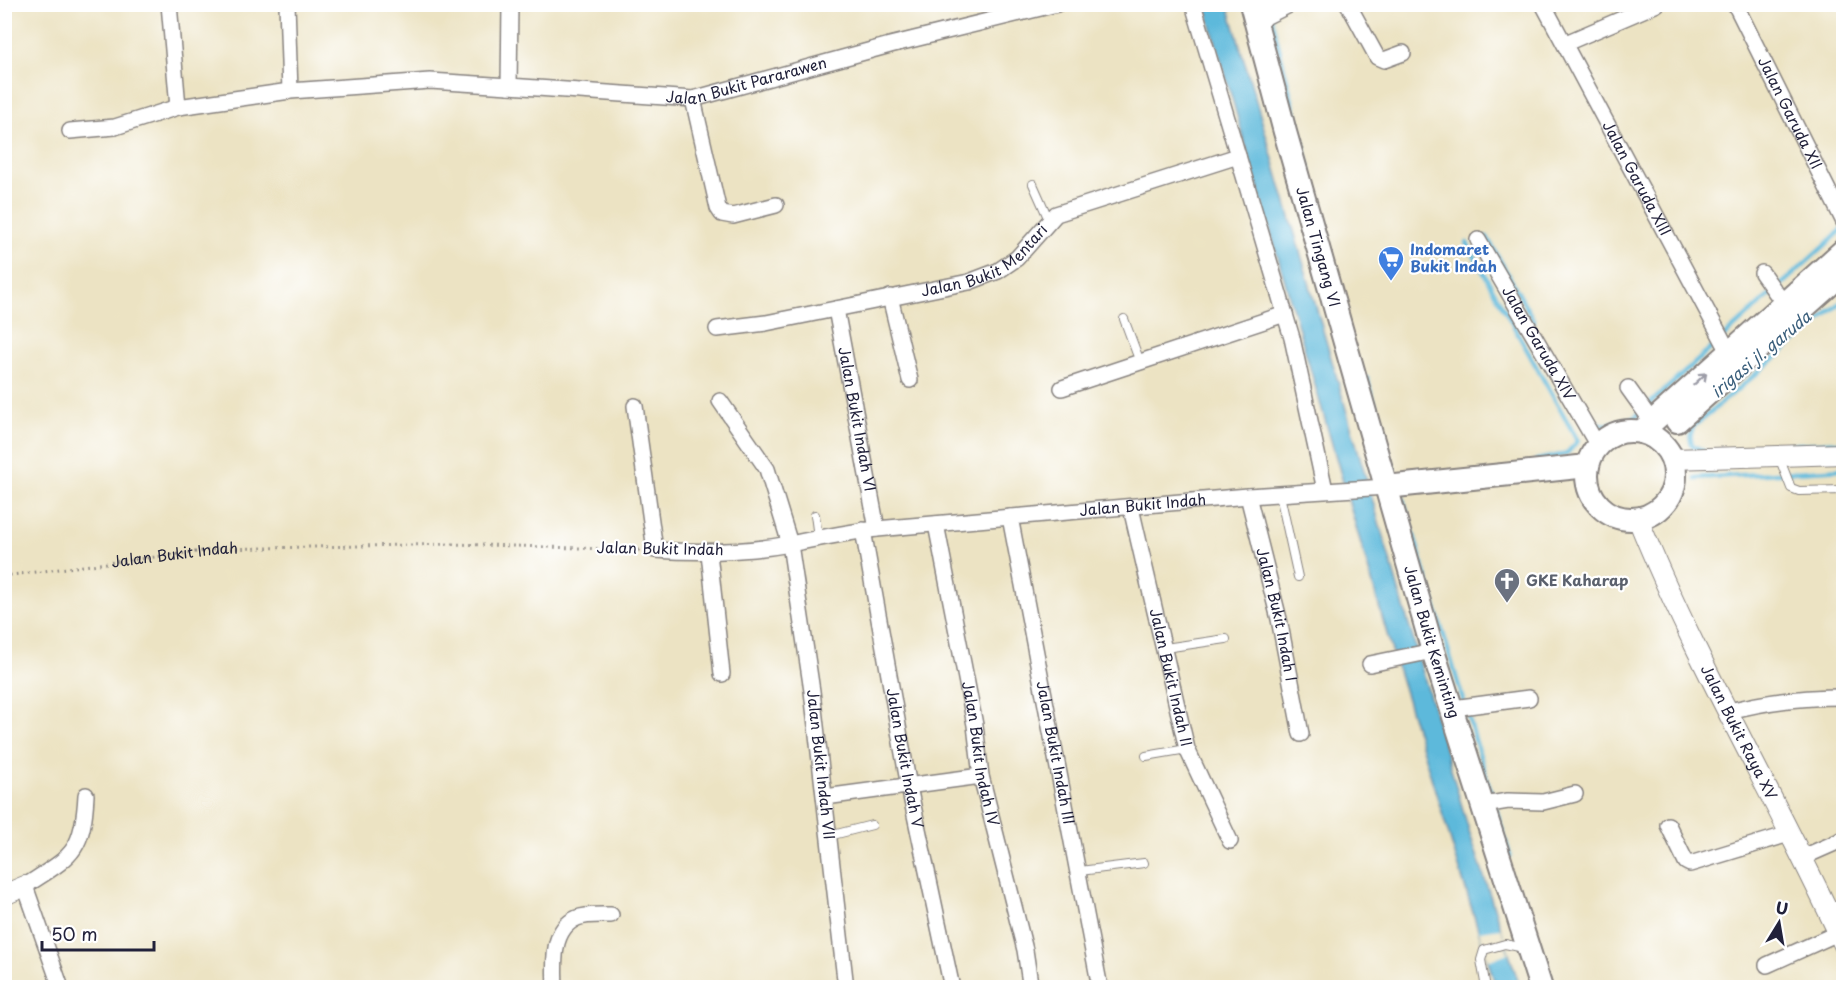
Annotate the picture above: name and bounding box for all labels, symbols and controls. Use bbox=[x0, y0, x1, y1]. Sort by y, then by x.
street label: Jalan Bukit Pararawen bbox=[665, 50, 829, 109]
street label: Jalan Garuda XII bbox=[1753, 52, 1829, 173]
street label: Jalan Garuda XIII bbox=[1598, 116, 1678, 239]
street label: Jalan Tingang VI bbox=[1291, 184, 1347, 309]
street label: Jalan Bukit Mentari bbox=[919, 218, 1052, 301]
place label: Indomaret Bukit Indah bbox=[1410, 237, 1497, 277]
supermarket icon: Indomaret Bukit Indah bbox=[1376, 244, 1406, 282]
street label: Jalan Garuda XIV bbox=[1497, 281, 1582, 405]
water label: irigasi jl. garuda bbox=[1705, 303, 1817, 402]
street label: Jalan Bukit Indah VI bbox=[833, 345, 883, 493]
one-way arrow bbox=[1692, 372, 1707, 386]
street label: Jalan Bukit Indah bbox=[1078, 487, 1207, 521]
street label: Jalan Bukit Indah bbox=[596, 535, 724, 560]
street label: Jalan Bukit Indah bbox=[110, 536, 238, 572]
street label: Jalan Bukit Indah I bbox=[1251, 545, 1304, 683]
street label: Jalan Bukit Keminting bbox=[1399, 562, 1467, 721]
church icon: GKE Kaharap bbox=[1492, 566, 1522, 604]
place label: GKE Kaharap bbox=[1526, 568, 1628, 591]
street label: Jalan Bukit Indah II bbox=[1145, 606, 1199, 748]
street label: Jalan Bukit Raya XV bbox=[1696, 660, 1784, 803]
street label: Jalan Bukit Indah IV bbox=[957, 679, 1006, 828]
street label: Jalan Bukit Indah III bbox=[1032, 679, 1081, 826]
street label: Jalan Bukit Indah V bbox=[881, 686, 931, 831]
street label: Jalan Bukit Indah VII bbox=[802, 688, 842, 841]
north arrow bbox=[1749, 893, 1809, 953]
text: U bbox=[1774, 894, 1790, 920]
scale bar bbox=[42, 914, 154, 952]
text: 50 m bbox=[51, 920, 98, 947]

